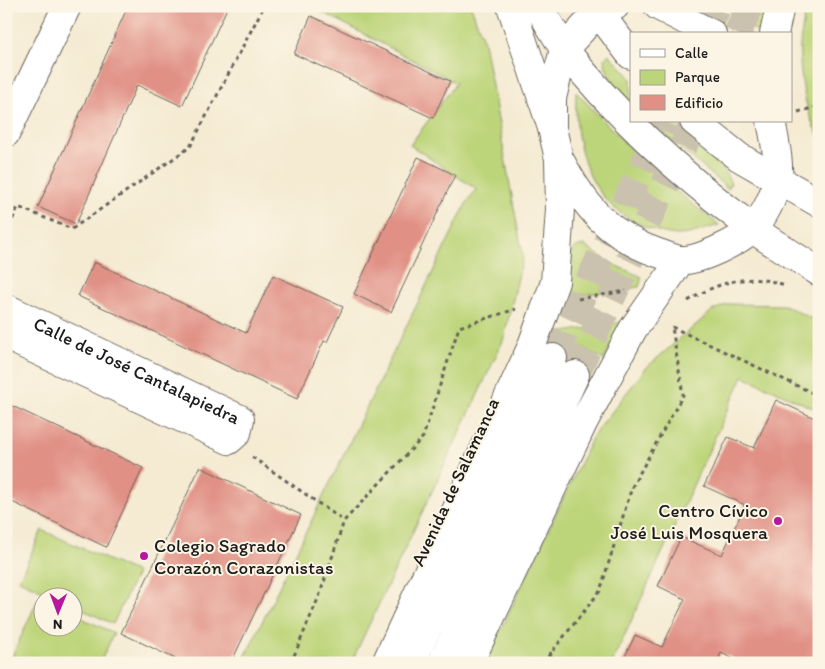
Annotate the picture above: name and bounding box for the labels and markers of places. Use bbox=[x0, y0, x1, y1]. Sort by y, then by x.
place label: Centro Cívico José Luis Mosquera bbox=[611, 499, 768, 544]
marker: Centro Cívico José Luis Mosquera bbox=[772, 515, 784, 527]
place label: Colegio Sagrado Corazón Corazonistas bbox=[154, 534, 333, 579]
marker: Colegio Sagrado Corazón Corazonistas bbox=[138, 550, 150, 562]

